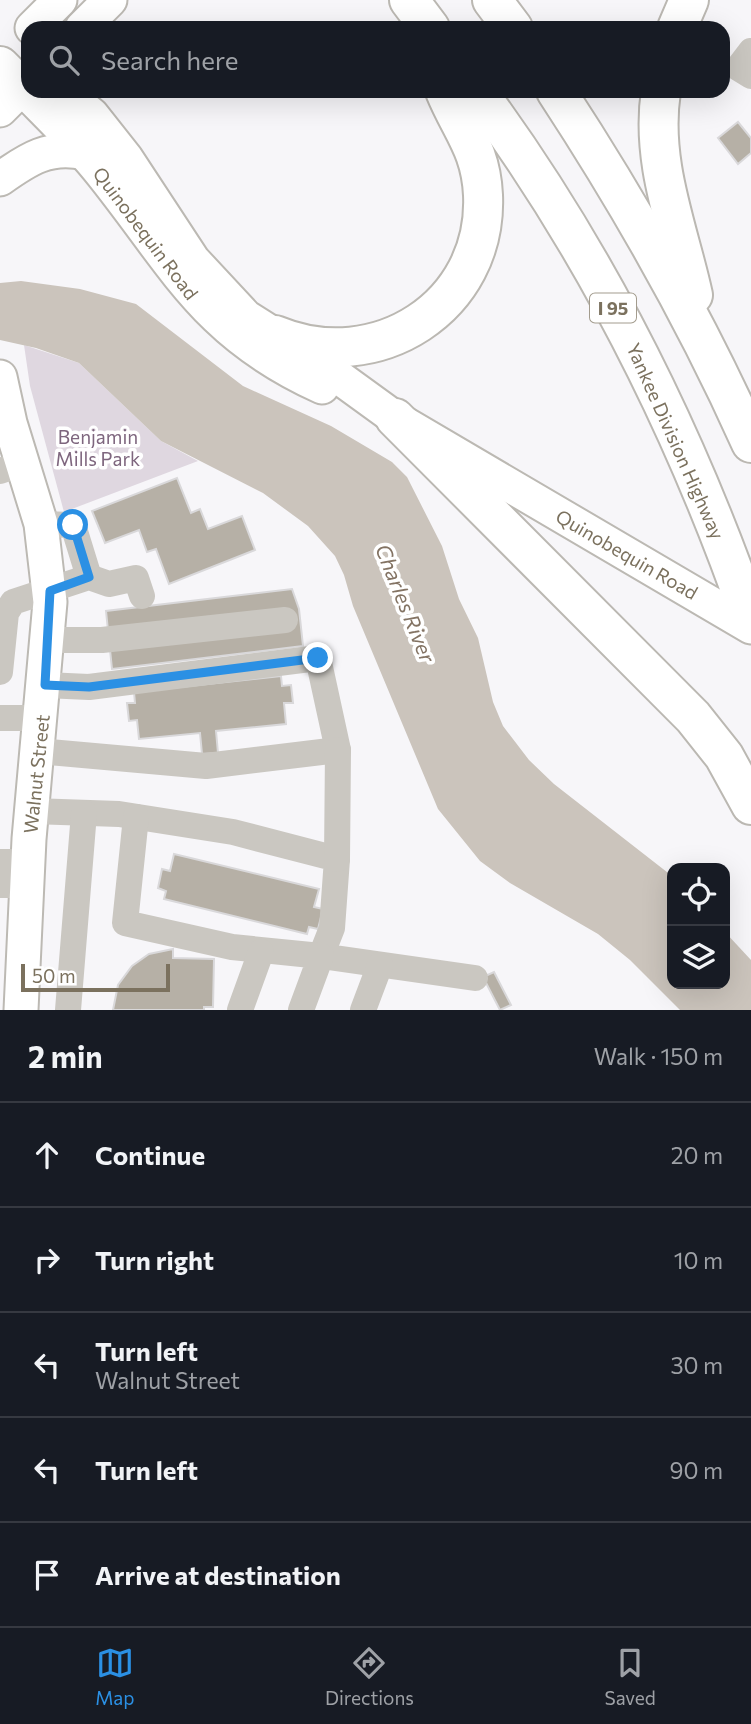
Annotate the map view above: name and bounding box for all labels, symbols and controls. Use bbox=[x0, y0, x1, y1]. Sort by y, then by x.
search box bbox=[21, 21, 730, 98]
icon: search bbox=[45, 41, 83, 79]
text: Search here bbox=[101, 44, 239, 75]
street label: Quinobequin Road bbox=[89, 162, 203, 304]
road number: I 95 bbox=[590, 294, 636, 322]
street label: Yankee Division Highway bbox=[622, 339, 730, 543]
park label: Benjamin Mills Park bbox=[56, 425, 140, 470]
street label: Quinobequin Road bbox=[552, 504, 702, 604]
route start bbox=[57, 509, 88, 540]
water label: Charles River bbox=[371, 540, 441, 666]
route end bbox=[302, 642, 333, 673]
street label: Walnut Street bbox=[18, 713, 54, 835]
map controls bbox=[667, 863, 730, 989]
button: locate bbox=[667, 863, 730, 926]
button: layers bbox=[667, 926, 730, 989]
scale bar bbox=[21, 961, 170, 993]
text: 50 m bbox=[32, 964, 76, 987]
text: 2 min bbox=[28, 1037, 103, 1074]
text: Walk · 150 m bbox=[594, 1042, 723, 1070]
icon: ahead bbox=[28, 1136, 66, 1174]
text: Continue bbox=[95, 1139, 205, 1170]
text: 20 m bbox=[671, 1141, 723, 1169]
icon: right bbox=[28, 1241, 66, 1279]
text: Turn right bbox=[95, 1244, 214, 1275]
text: 10 m bbox=[674, 1246, 723, 1274]
text: Turn left bbox=[95, 1335, 198, 1366]
icon: left bbox=[28, 1346, 66, 1384]
text: 30 m bbox=[670, 1351, 723, 1379]
text: Walnut Street bbox=[95, 1366, 240, 1394]
icon: left bbox=[28, 1451, 66, 1489]
text: Turn left bbox=[95, 1454, 198, 1485]
text: 90 m bbox=[670, 1456, 723, 1484]
icon: arrive bbox=[28, 1556, 66, 1594]
text: Arrive at destination bbox=[95, 1559, 341, 1590]
tab: Map bbox=[95, 1644, 134, 1709]
tab: Directions bbox=[325, 1644, 414, 1709]
tab: Saved bbox=[604, 1644, 656, 1709]

